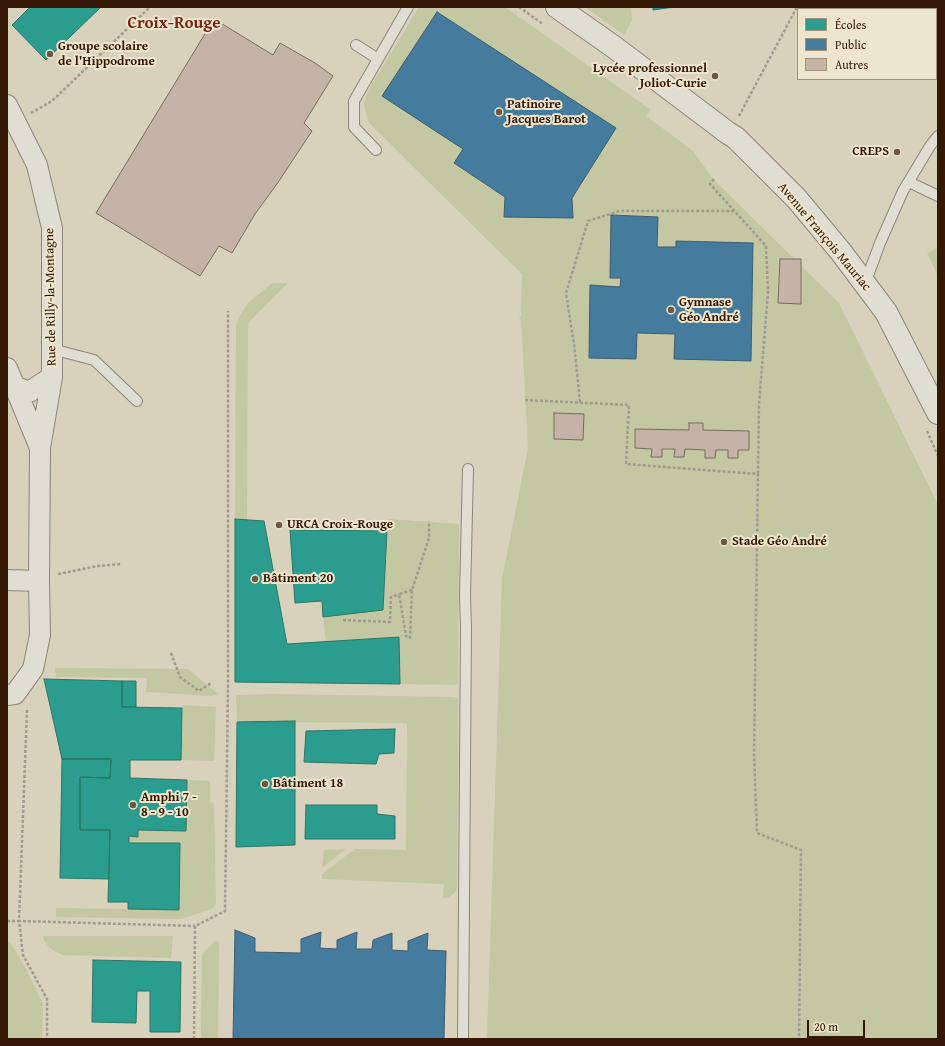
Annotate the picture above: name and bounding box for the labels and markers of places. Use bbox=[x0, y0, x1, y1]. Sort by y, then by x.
place label: Groupe scolaire de l'Hippodrome bbox=[58, 39, 155, 70]
marker: Groupe scolaire de l'Hippodrome bbox=[45, 49, 55, 59]
place label: Lycée professionnel Joliot-Curie bbox=[593, 61, 707, 92]
marker: Lycée professionnel Joliot-Curie bbox=[710, 71, 720, 81]
place label: Patinoire Jacques Barot bbox=[507, 97, 586, 128]
marker: Patinoire Jacques Barot bbox=[494, 107, 504, 117]
place label: CREPS bbox=[852, 144, 889, 160]
marker: CREPS bbox=[892, 147, 902, 157]
place label: Gymnase Géo André bbox=[679, 295, 739, 326]
marker: Gymnase Géo André bbox=[666, 305, 676, 315]
place label: URCA Croix-Rouge bbox=[287, 517, 393, 533]
marker: URCA Croix-Rouge bbox=[274, 520, 284, 530]
place label: Stade Géo André bbox=[732, 534, 827, 550]
marker: Stade Géo André bbox=[719, 537, 729, 547]
place label: Bâtiment 20 bbox=[263, 571, 333, 587]
marker: Bâtiment 20 bbox=[250, 574, 260, 584]
place label: Bâtiment 18 bbox=[273, 776, 343, 792]
marker: Bâtiment 18 bbox=[260, 779, 270, 789]
place label: Amphi 7 - 8 - 9 - 10 bbox=[141, 790, 197, 821]
marker: Amphi 7 - 8 - 9 - 10 bbox=[128, 800, 138, 810]

